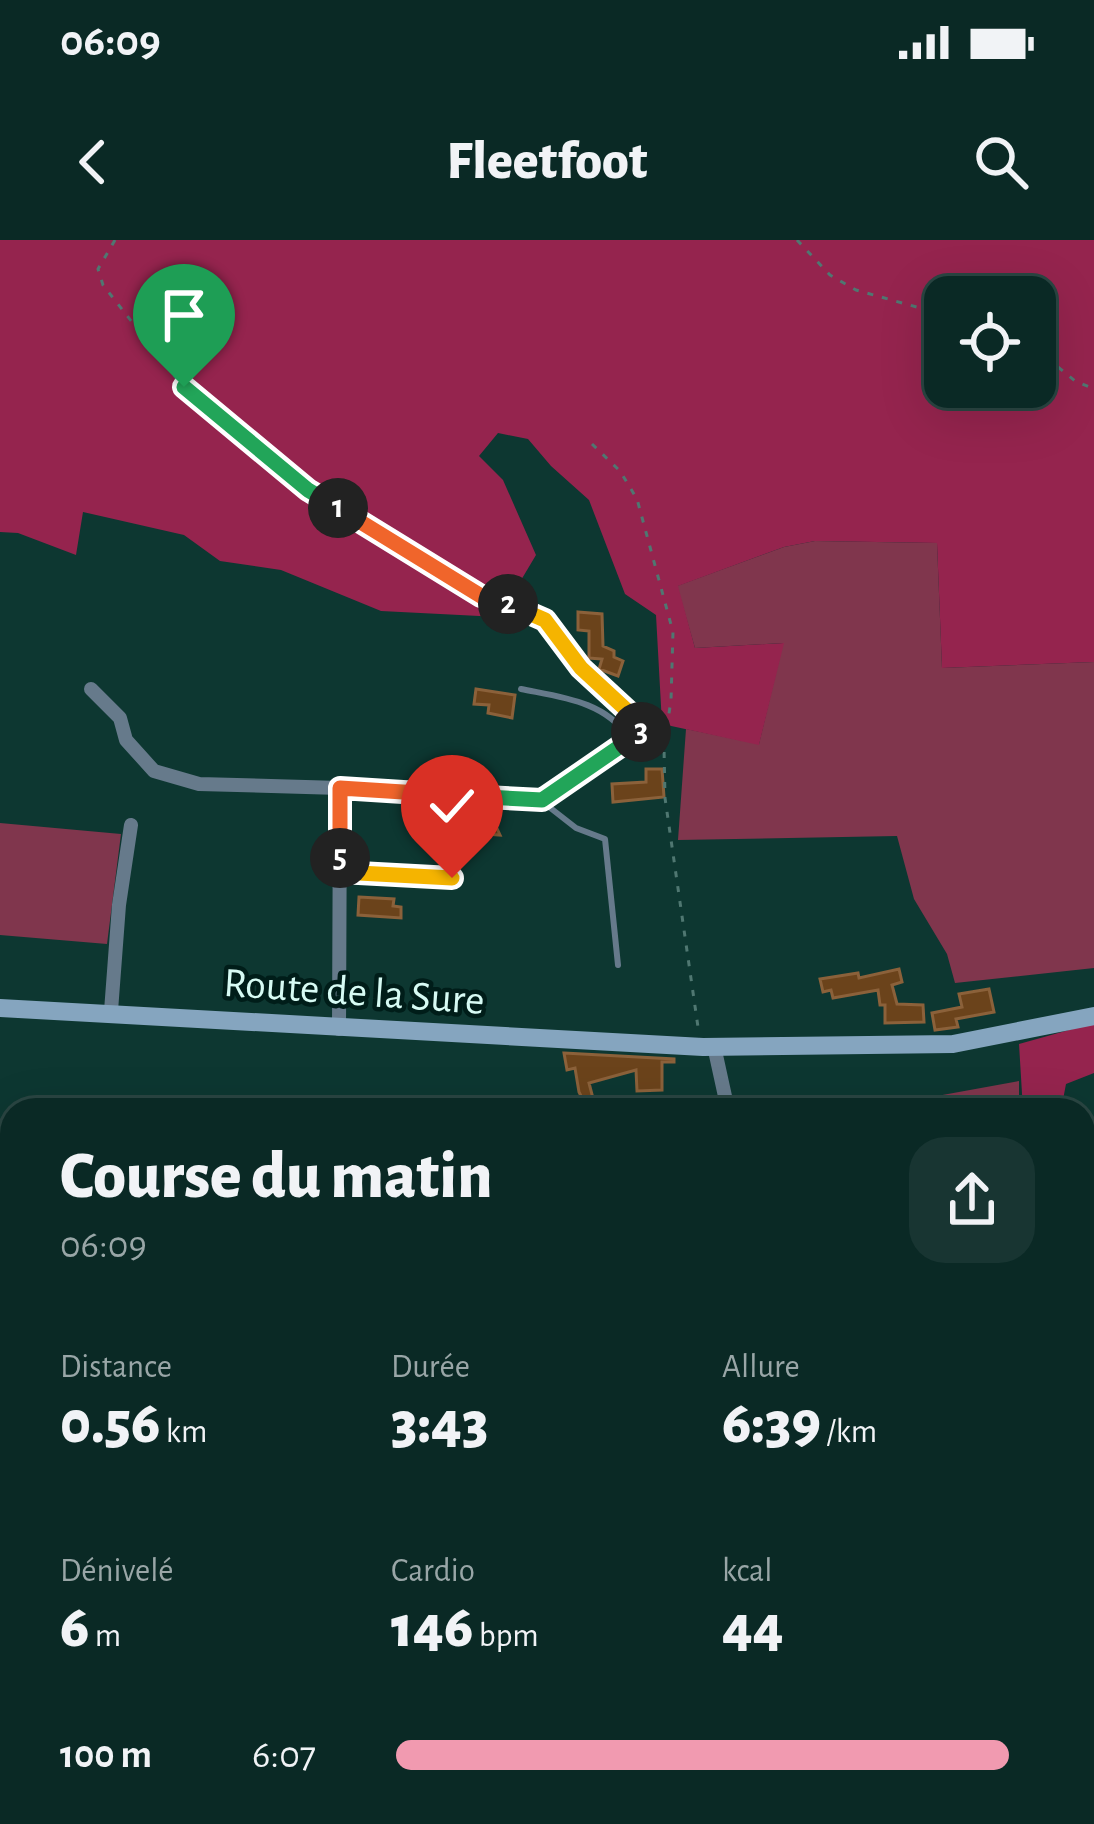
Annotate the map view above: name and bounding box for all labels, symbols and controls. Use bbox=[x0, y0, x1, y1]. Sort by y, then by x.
text: 06:09 bbox=[60, 19, 161, 64]
icon: back bbox=[60, 129, 126, 195]
icon: search bbox=[968, 129, 1034, 195]
text: Fleetfoot bbox=[446, 135, 648, 189]
pin bbox=[133, 264, 235, 387]
map controls bbox=[924, 276, 1056, 408]
button: locate bbox=[924, 276, 1056, 408]
icon: arrive bbox=[151, 282, 217, 348]
pin: 1 bbox=[308, 478, 368, 538]
text: 1 bbox=[332, 491, 344, 524]
pin: 2 bbox=[478, 574, 538, 634]
text: 2 bbox=[500, 587, 516, 620]
pin: 3 bbox=[611, 702, 671, 762]
text: 3 bbox=[634, 715, 648, 748]
pin bbox=[401, 755, 503, 878]
icon: check bbox=[419, 773, 485, 839]
pin: 5 bbox=[310, 828, 370, 888]
text: 5 bbox=[333, 841, 347, 874]
street label: Route de la Sure bbox=[222, 962, 486, 1022]
button: share bbox=[909, 1137, 1035, 1263]
text: Course du matin bbox=[60, 1144, 493, 1210]
text: 06:09 bbox=[60, 1226, 147, 1265]
text: Distance bbox=[60, 1351, 172, 1384]
text: Durée bbox=[391, 1351, 470, 1384]
text: Allure bbox=[722, 1351, 800, 1384]
text: 0.56 bbox=[60, 1394, 160, 1454]
text: 3:43 bbox=[391, 1394, 488, 1454]
text: 6:39 bbox=[722, 1394, 821, 1454]
text: km bbox=[160, 1416, 207, 1449]
text: /km bbox=[821, 1416, 877, 1449]
text: Dénivelé bbox=[60, 1555, 174, 1588]
text: Cardio bbox=[391, 1555, 475, 1588]
text: kcal bbox=[722, 1555, 772, 1588]
text: 6 bbox=[60, 1598, 89, 1658]
text: 146 bbox=[391, 1598, 473, 1658]
text: 44 bbox=[722, 1598, 784, 1658]
text: m bbox=[89, 1620, 121, 1653]
text: bpm bbox=[473, 1620, 539, 1653]
text: 100 m bbox=[60, 1736, 152, 1775]
text: 6:07 bbox=[252, 1736, 316, 1775]

